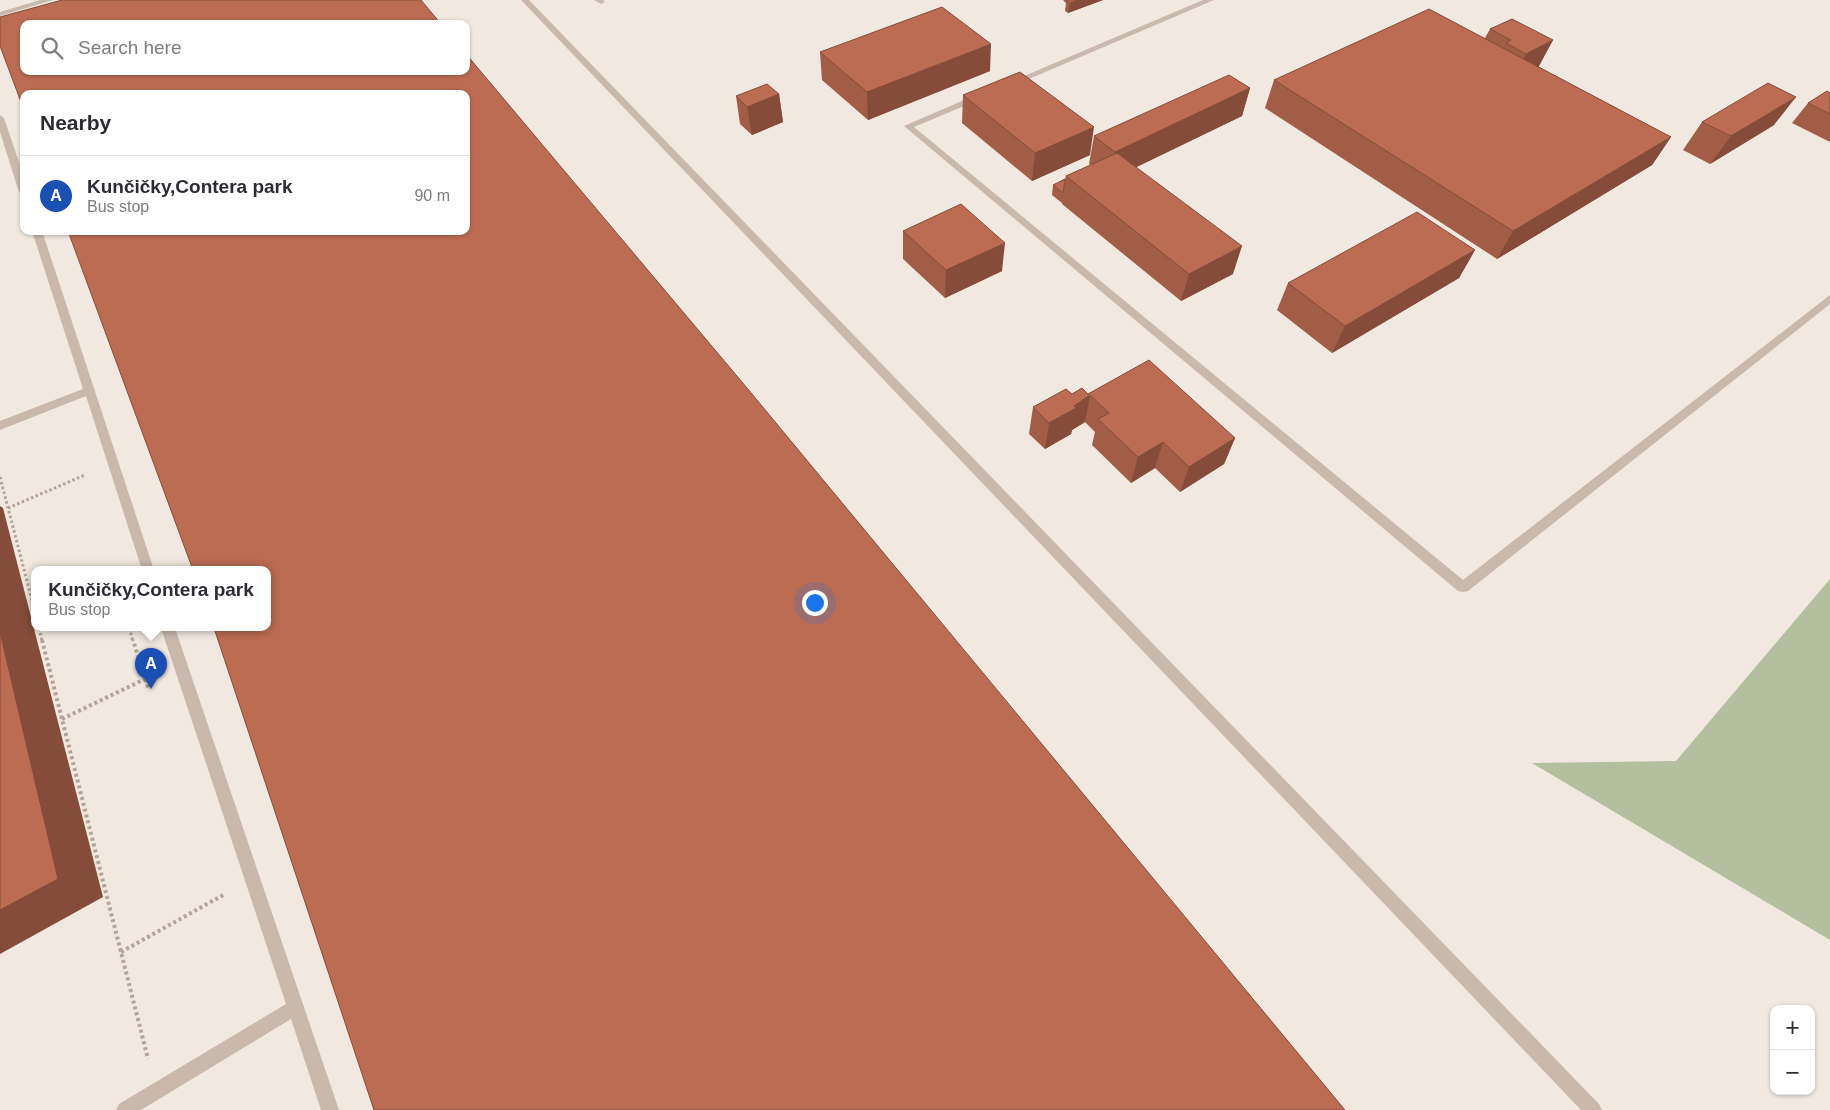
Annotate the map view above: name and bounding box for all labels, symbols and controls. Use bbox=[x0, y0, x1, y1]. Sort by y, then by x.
search box bbox=[20, 20, 470, 75]
icon: search bbox=[38, 34, 66, 62]
text: Search here bbox=[78, 37, 182, 58]
text: Nearby bbox=[40, 111, 111, 134]
text: Kunčičky,Contera park bbox=[87, 176, 293, 197]
text: A bbox=[50, 187, 62, 204]
text: 90 m bbox=[414, 187, 450, 204]
text: Bus stop bbox=[87, 198, 149, 215]
popup bbox=[31, 566, 271, 631]
text: Kunčičky,Contera park bbox=[48, 579, 254, 600]
your location bbox=[802, 590, 828, 616]
text: Bus stop bbox=[48, 601, 110, 618]
pin: A bbox=[135, 648, 167, 689]
map controls bbox=[1770, 1005, 1815, 1095]
button: + bbox=[1770, 1005, 1815, 1050]
button: − bbox=[1770, 1050, 1815, 1095]

